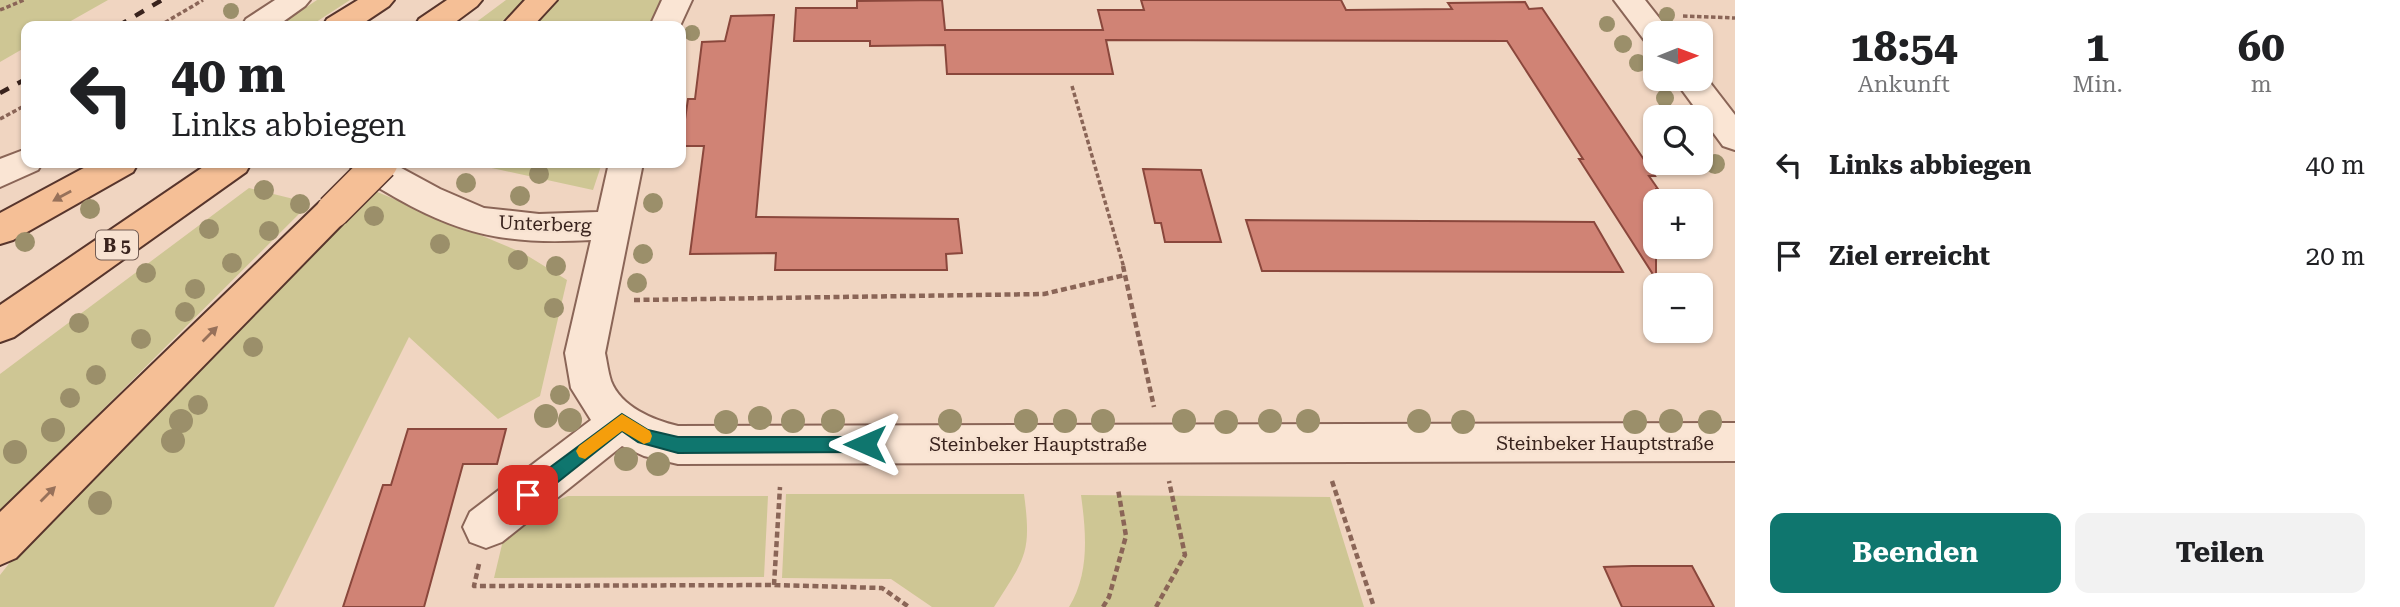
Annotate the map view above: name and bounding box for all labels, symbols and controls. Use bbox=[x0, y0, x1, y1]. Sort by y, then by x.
north arrow bbox=[1643, 21, 1713, 91]
map controls bbox=[1643, 21, 1713, 343]
text: 18:54 bbox=[1850, 22, 1957, 71]
text: 1 bbox=[2086, 22, 2109, 71]
text: 60 bbox=[2238, 22, 2285, 71]
text: 40 m bbox=[171, 47, 286, 104]
icon: left bbox=[56, 49, 147, 140]
text: Ankunft bbox=[1858, 71, 1950, 98]
text: Min. bbox=[2073, 71, 2123, 98]
text: m bbox=[2251, 71, 2272, 98]
button: search bbox=[1643, 105, 1713, 175]
text: Links abbiegen bbox=[171, 106, 406, 144]
icon: left bbox=[1770, 146, 1808, 184]
text: Links abbiegen bbox=[1829, 150, 2032, 180]
text: 40 m bbox=[2306, 150, 2365, 180]
button: + bbox=[1643, 189, 1713, 259]
one-way arrow bbox=[52, 190, 71, 202]
street label: Unterberg bbox=[498, 211, 592, 237]
road number: B 5 bbox=[96, 230, 138, 260]
icon: arrive bbox=[1770, 237, 1808, 275]
text: Ziel erreicht bbox=[1829, 241, 1990, 271]
text: 20 m bbox=[2306, 241, 2365, 271]
button: − bbox=[1643, 273, 1713, 343]
one-way arrow bbox=[201, 326, 217, 343]
position arrow bbox=[828, 407, 902, 481]
street label: Steinbeker Hauptstraße bbox=[1496, 432, 1714, 455]
street label: Steinbeker Hauptstraße bbox=[929, 433, 1147, 456]
pin bbox=[498, 465, 558, 525]
icon: arrive bbox=[509, 476, 547, 514]
one-way arrow bbox=[40, 486, 57, 503]
button: Beenden bbox=[1770, 513, 2061, 593]
button: Teilen bbox=[2075, 513, 2365, 593]

